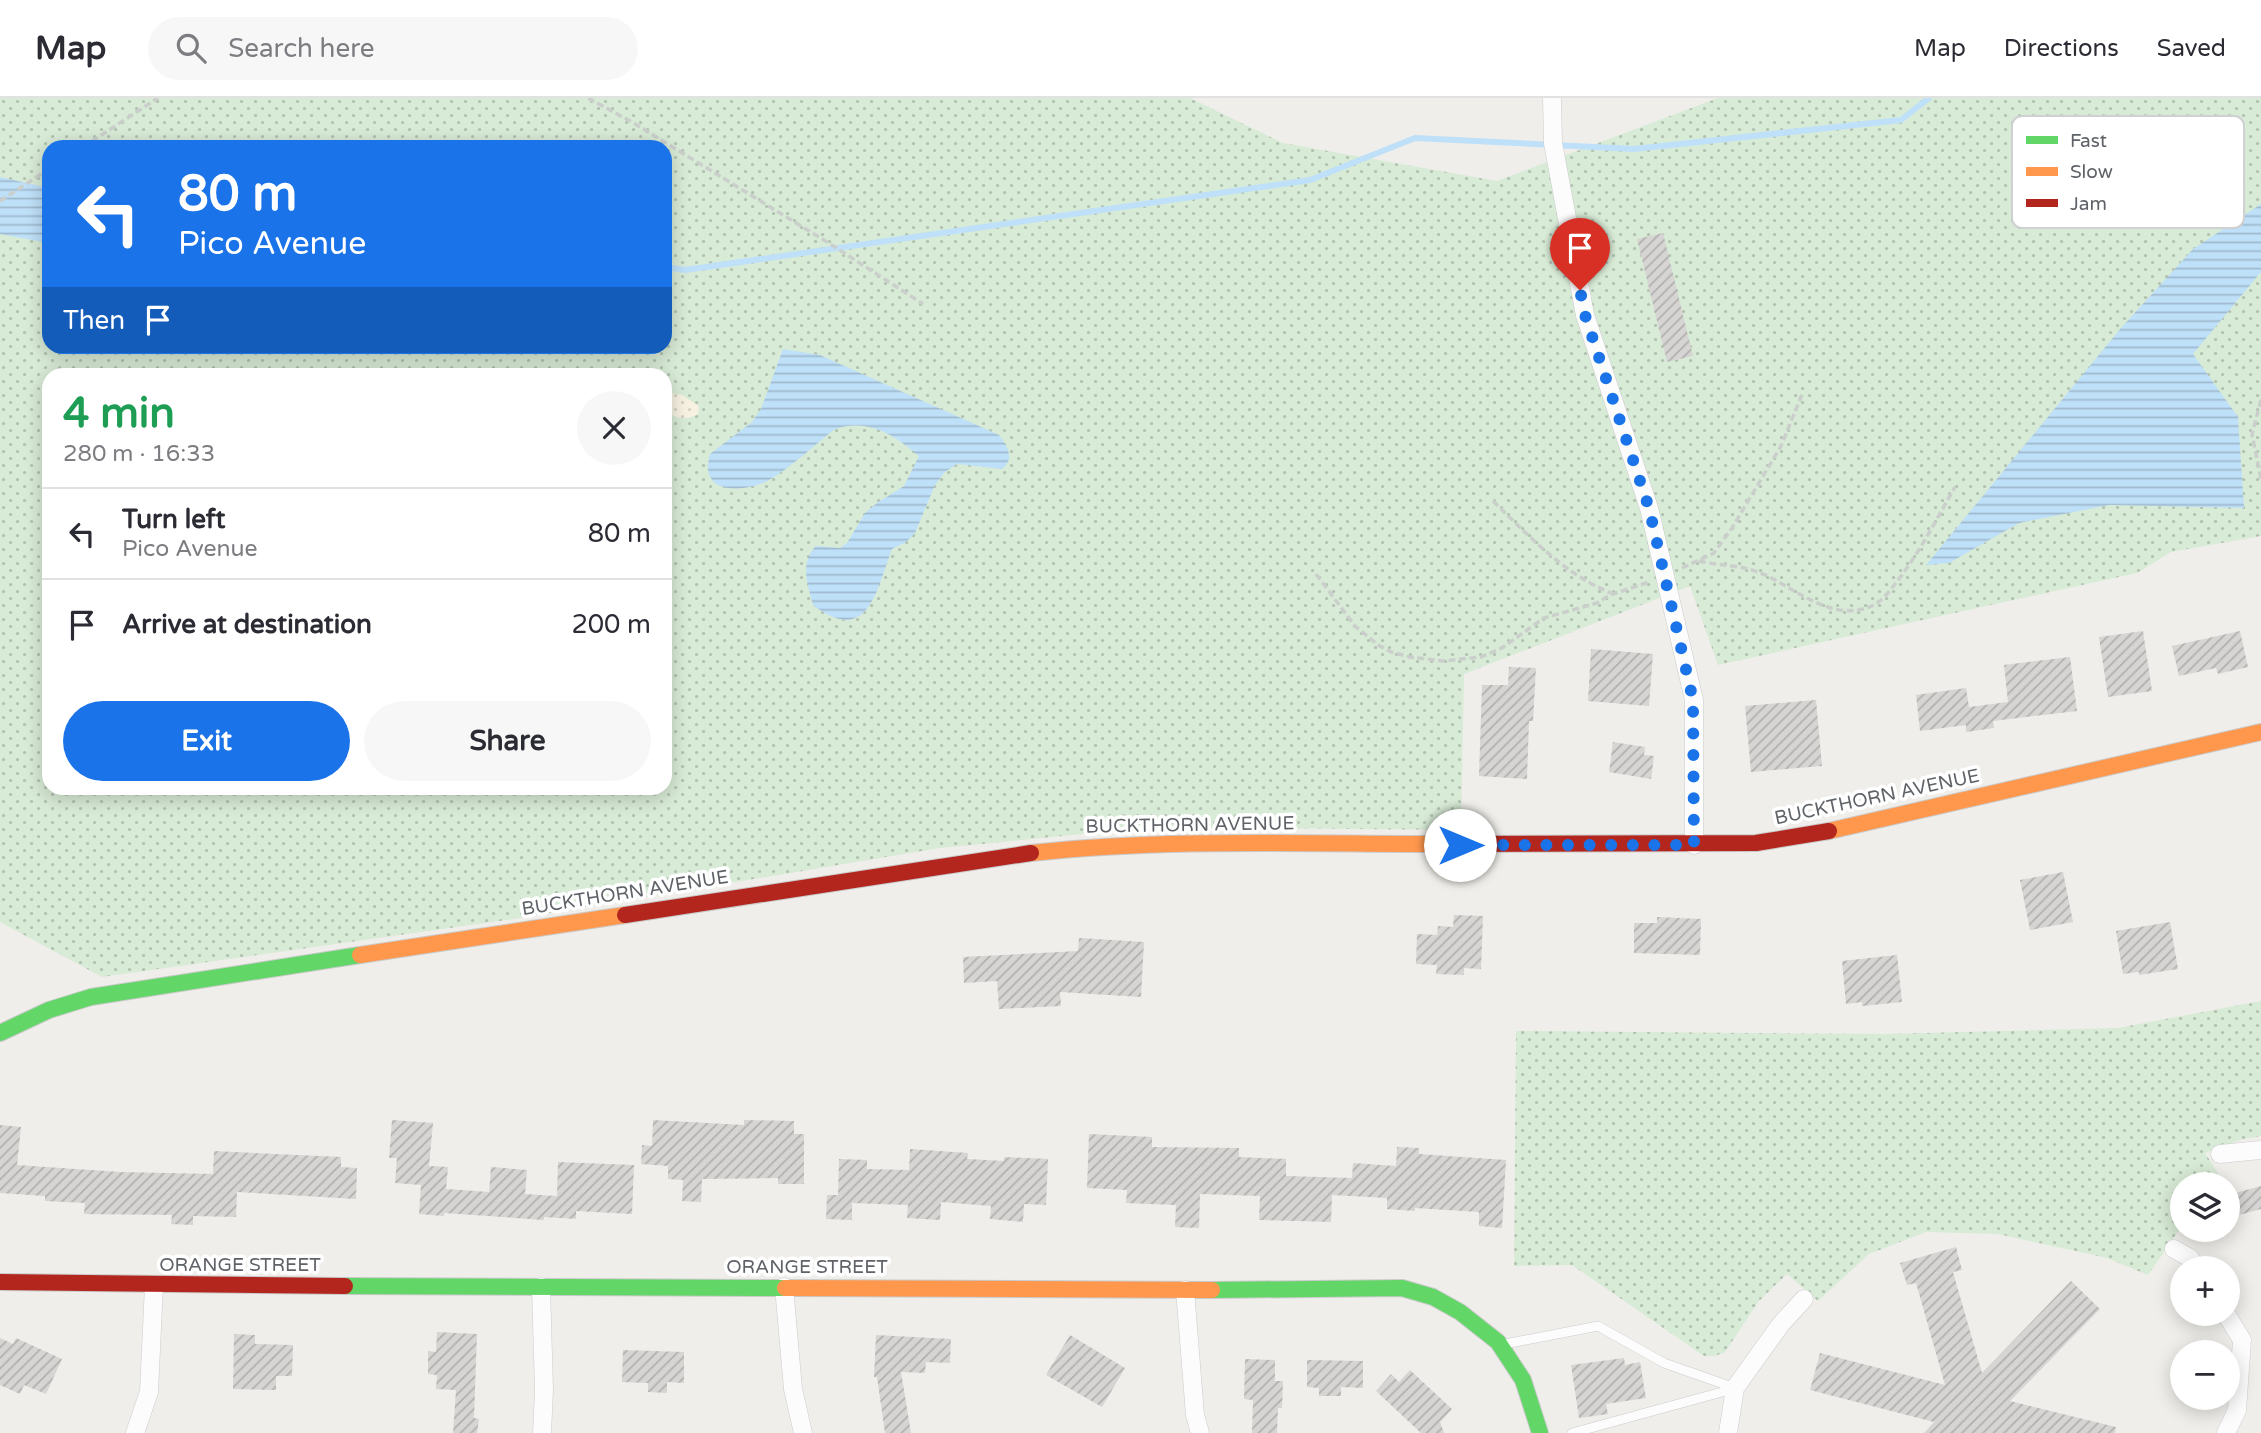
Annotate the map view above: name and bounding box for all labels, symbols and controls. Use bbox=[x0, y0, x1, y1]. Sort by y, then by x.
search box bbox=[148, 17, 638, 80]
text: Map bbox=[35, 29, 106, 68]
icon: search bbox=[172, 29, 210, 67]
text: Search here bbox=[228, 33, 374, 64]
text: Map bbox=[1914, 34, 1966, 63]
text: Directions bbox=[2004, 34, 2119, 63]
text: Saved bbox=[2157, 34, 2226, 63]
legend bbox=[2012, 116, 2244, 228]
text: Fast bbox=[2070, 130, 2107, 152]
text: Slow bbox=[2070, 161, 2113, 183]
text: 80 m bbox=[178, 165, 297, 224]
icon: left bbox=[63, 168, 154, 259]
text: Jam bbox=[2070, 193, 2107, 215]
pin bbox=[1550, 218, 1610, 290]
text: Pico Avenue bbox=[178, 225, 366, 263]
icon: arrive bbox=[1561, 229, 1599, 267]
icon: arrive bbox=[139, 301, 177, 339]
text: Then bbox=[63, 305, 125, 336]
text: 4 min bbox=[63, 388, 175, 439]
button: close bbox=[577, 391, 651, 465]
text: 280 m · 16:33 bbox=[63, 440, 215, 468]
text: Turn left bbox=[122, 504, 225, 535]
icon: left bbox=[63, 515, 101, 553]
text: 80 m bbox=[588, 518, 651, 549]
text: Pico Avenue bbox=[122, 535, 257, 563]
icon: arrive bbox=[63, 606, 101, 644]
text: Arrive at destination bbox=[122, 609, 372, 640]
text: 200 m bbox=[571, 609, 651, 640]
button: Exit bbox=[63, 701, 350, 781]
button: Share bbox=[364, 701, 651, 781]
street label: BUCKTHORN AVENUE bbox=[1772, 765, 1982, 829]
position arrow bbox=[1423, 808, 1497, 882]
street label: BUCKTHORN AVENUE bbox=[1085, 812, 1295, 838]
street label: BUCKTHORN AVENUE bbox=[520, 866, 730, 920]
map controls bbox=[2170, 1172, 2240, 1410]
button: layers bbox=[2170, 1172, 2240, 1242]
street label: ORANGE STREET bbox=[159, 1254, 321, 1276]
street label: ORANGE STREET bbox=[726, 1256, 888, 1278]
button: + bbox=[2170, 1256, 2240, 1326]
button: − bbox=[2170, 1340, 2240, 1410]

